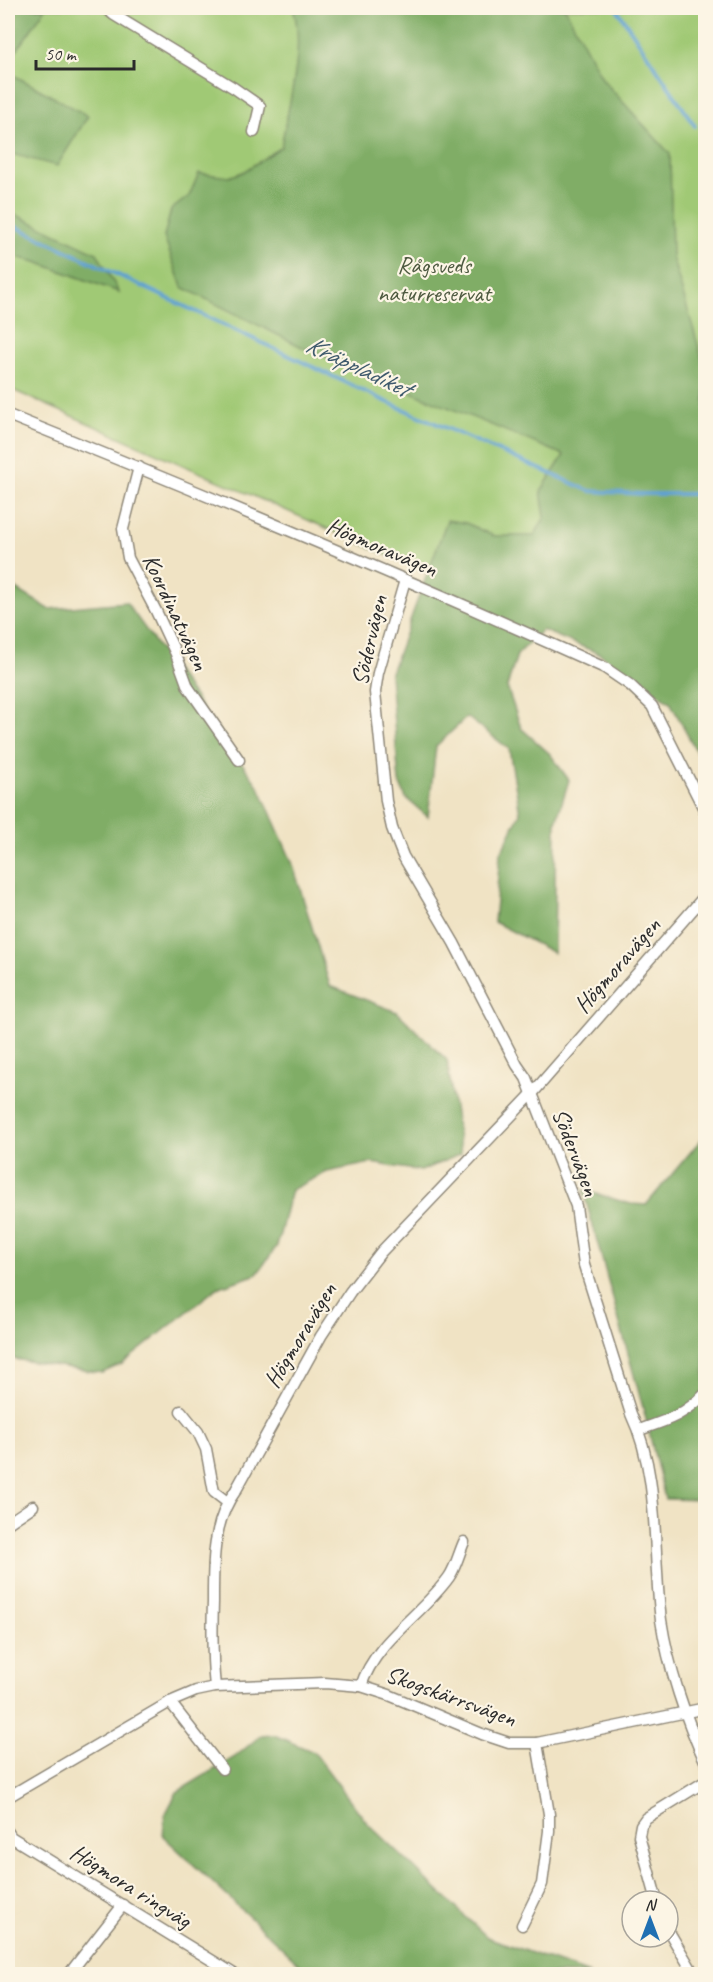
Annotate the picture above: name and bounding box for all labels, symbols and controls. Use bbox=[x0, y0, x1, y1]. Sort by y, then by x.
scale bar bbox=[36, 33, 134, 71]
text: 50 m bbox=[45, 43, 78, 65]
park label: Rågsveds naturreservat bbox=[377, 250, 493, 308]
water label: Kräppladiket bbox=[301, 328, 421, 407]
street label: Högmoravägen bbox=[322, 510, 442, 584]
street label: Koordinatvägen bbox=[136, 549, 216, 675]
street label: Södervägen bbox=[344, 592, 394, 688]
street label: Högmoravägen bbox=[567, 911, 667, 1019]
street label: Södervägen bbox=[546, 1104, 606, 1200]
street label: Högmoravägen bbox=[257, 1277, 343, 1393]
street label: Skogskärrsvägen bbox=[382, 1659, 520, 1733]
street label: Högmora ringväg bbox=[65, 1837, 198, 1936]
north arrow bbox=[620, 1889, 680, 1949]
text: N bbox=[645, 1895, 658, 1915]

